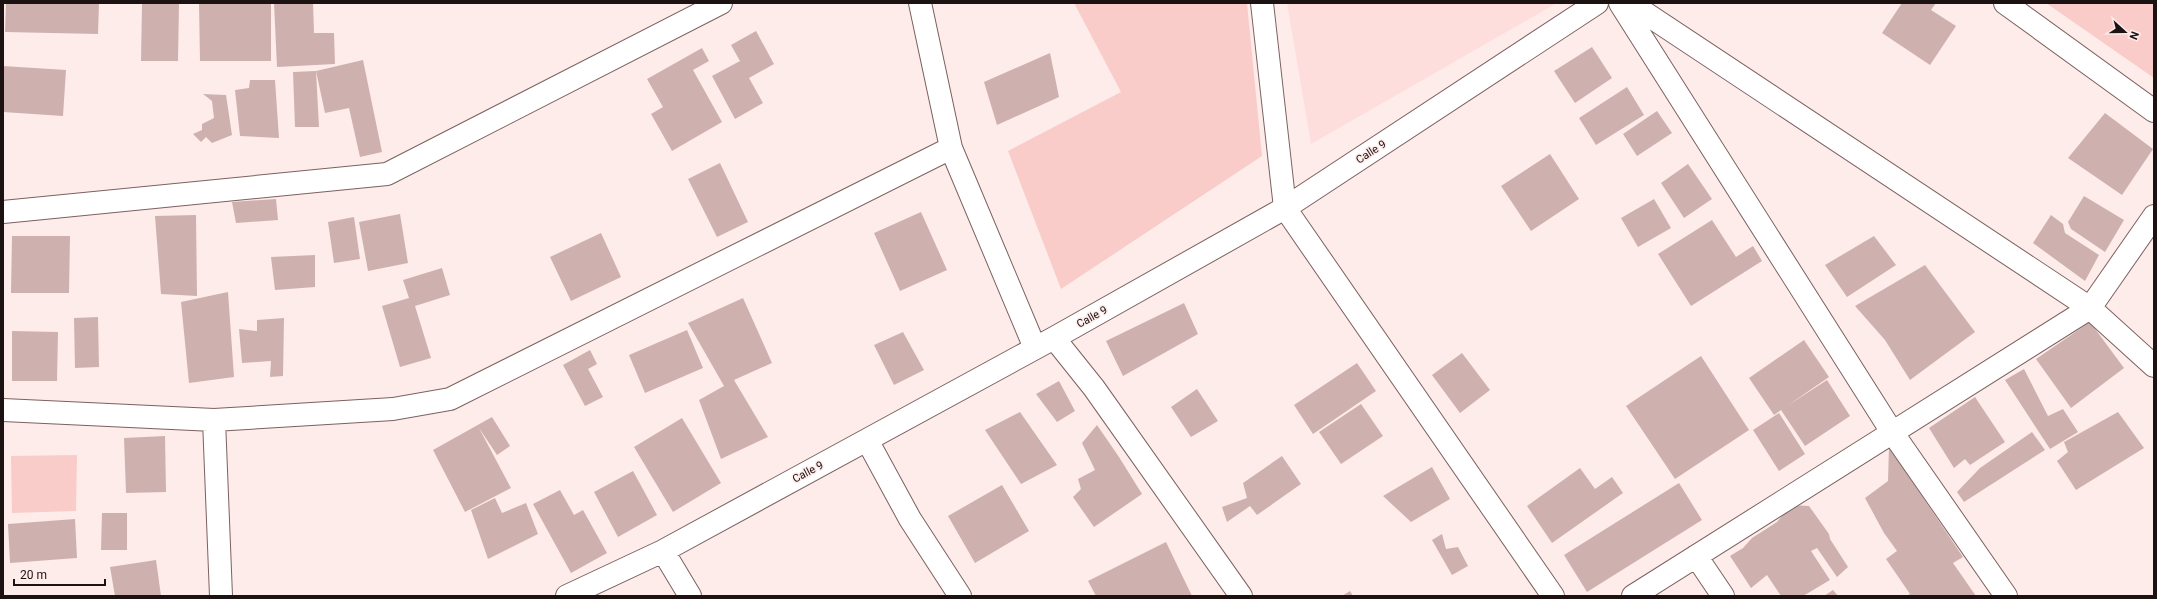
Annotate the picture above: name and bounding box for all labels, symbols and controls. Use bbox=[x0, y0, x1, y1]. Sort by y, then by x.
north arrow bbox=[2105, 12, 2145, 52]
text: N bbox=[2126, 29, 2141, 42]
street label: Calle 9 bbox=[1354, 137, 1388, 167]
street label: Calle 9 bbox=[1074, 303, 1110, 331]
street label: Calle 9 bbox=[790, 458, 826, 486]
scale bar bbox=[14, 561, 105, 587]
text: 20 m bbox=[20, 568, 47, 582]

